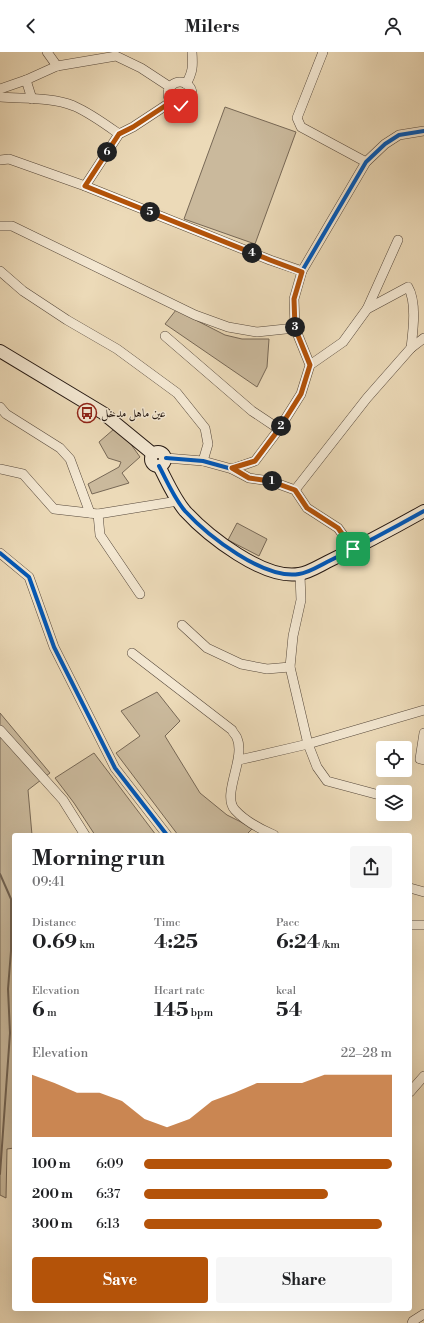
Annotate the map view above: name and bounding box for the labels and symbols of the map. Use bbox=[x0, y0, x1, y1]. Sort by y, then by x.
pin bbox=[164, 89, 198, 123]
pin: 6 bbox=[97, 142, 117, 162]
pin: 5 bbox=[140, 202, 160, 222]
pin: 4 bbox=[242, 243, 262, 263]
pin: 3 bbox=[285, 317, 305, 337]
bus stop icon: عين ماهل مدخل bbox=[76, 402, 98, 424]
place label: عين ماهل مدخل bbox=[101, 406, 166, 422]
pin: 2 bbox=[271, 416, 291, 436]
pin: 1 bbox=[262, 471, 282, 491]
pin bbox=[336, 532, 370, 566]

